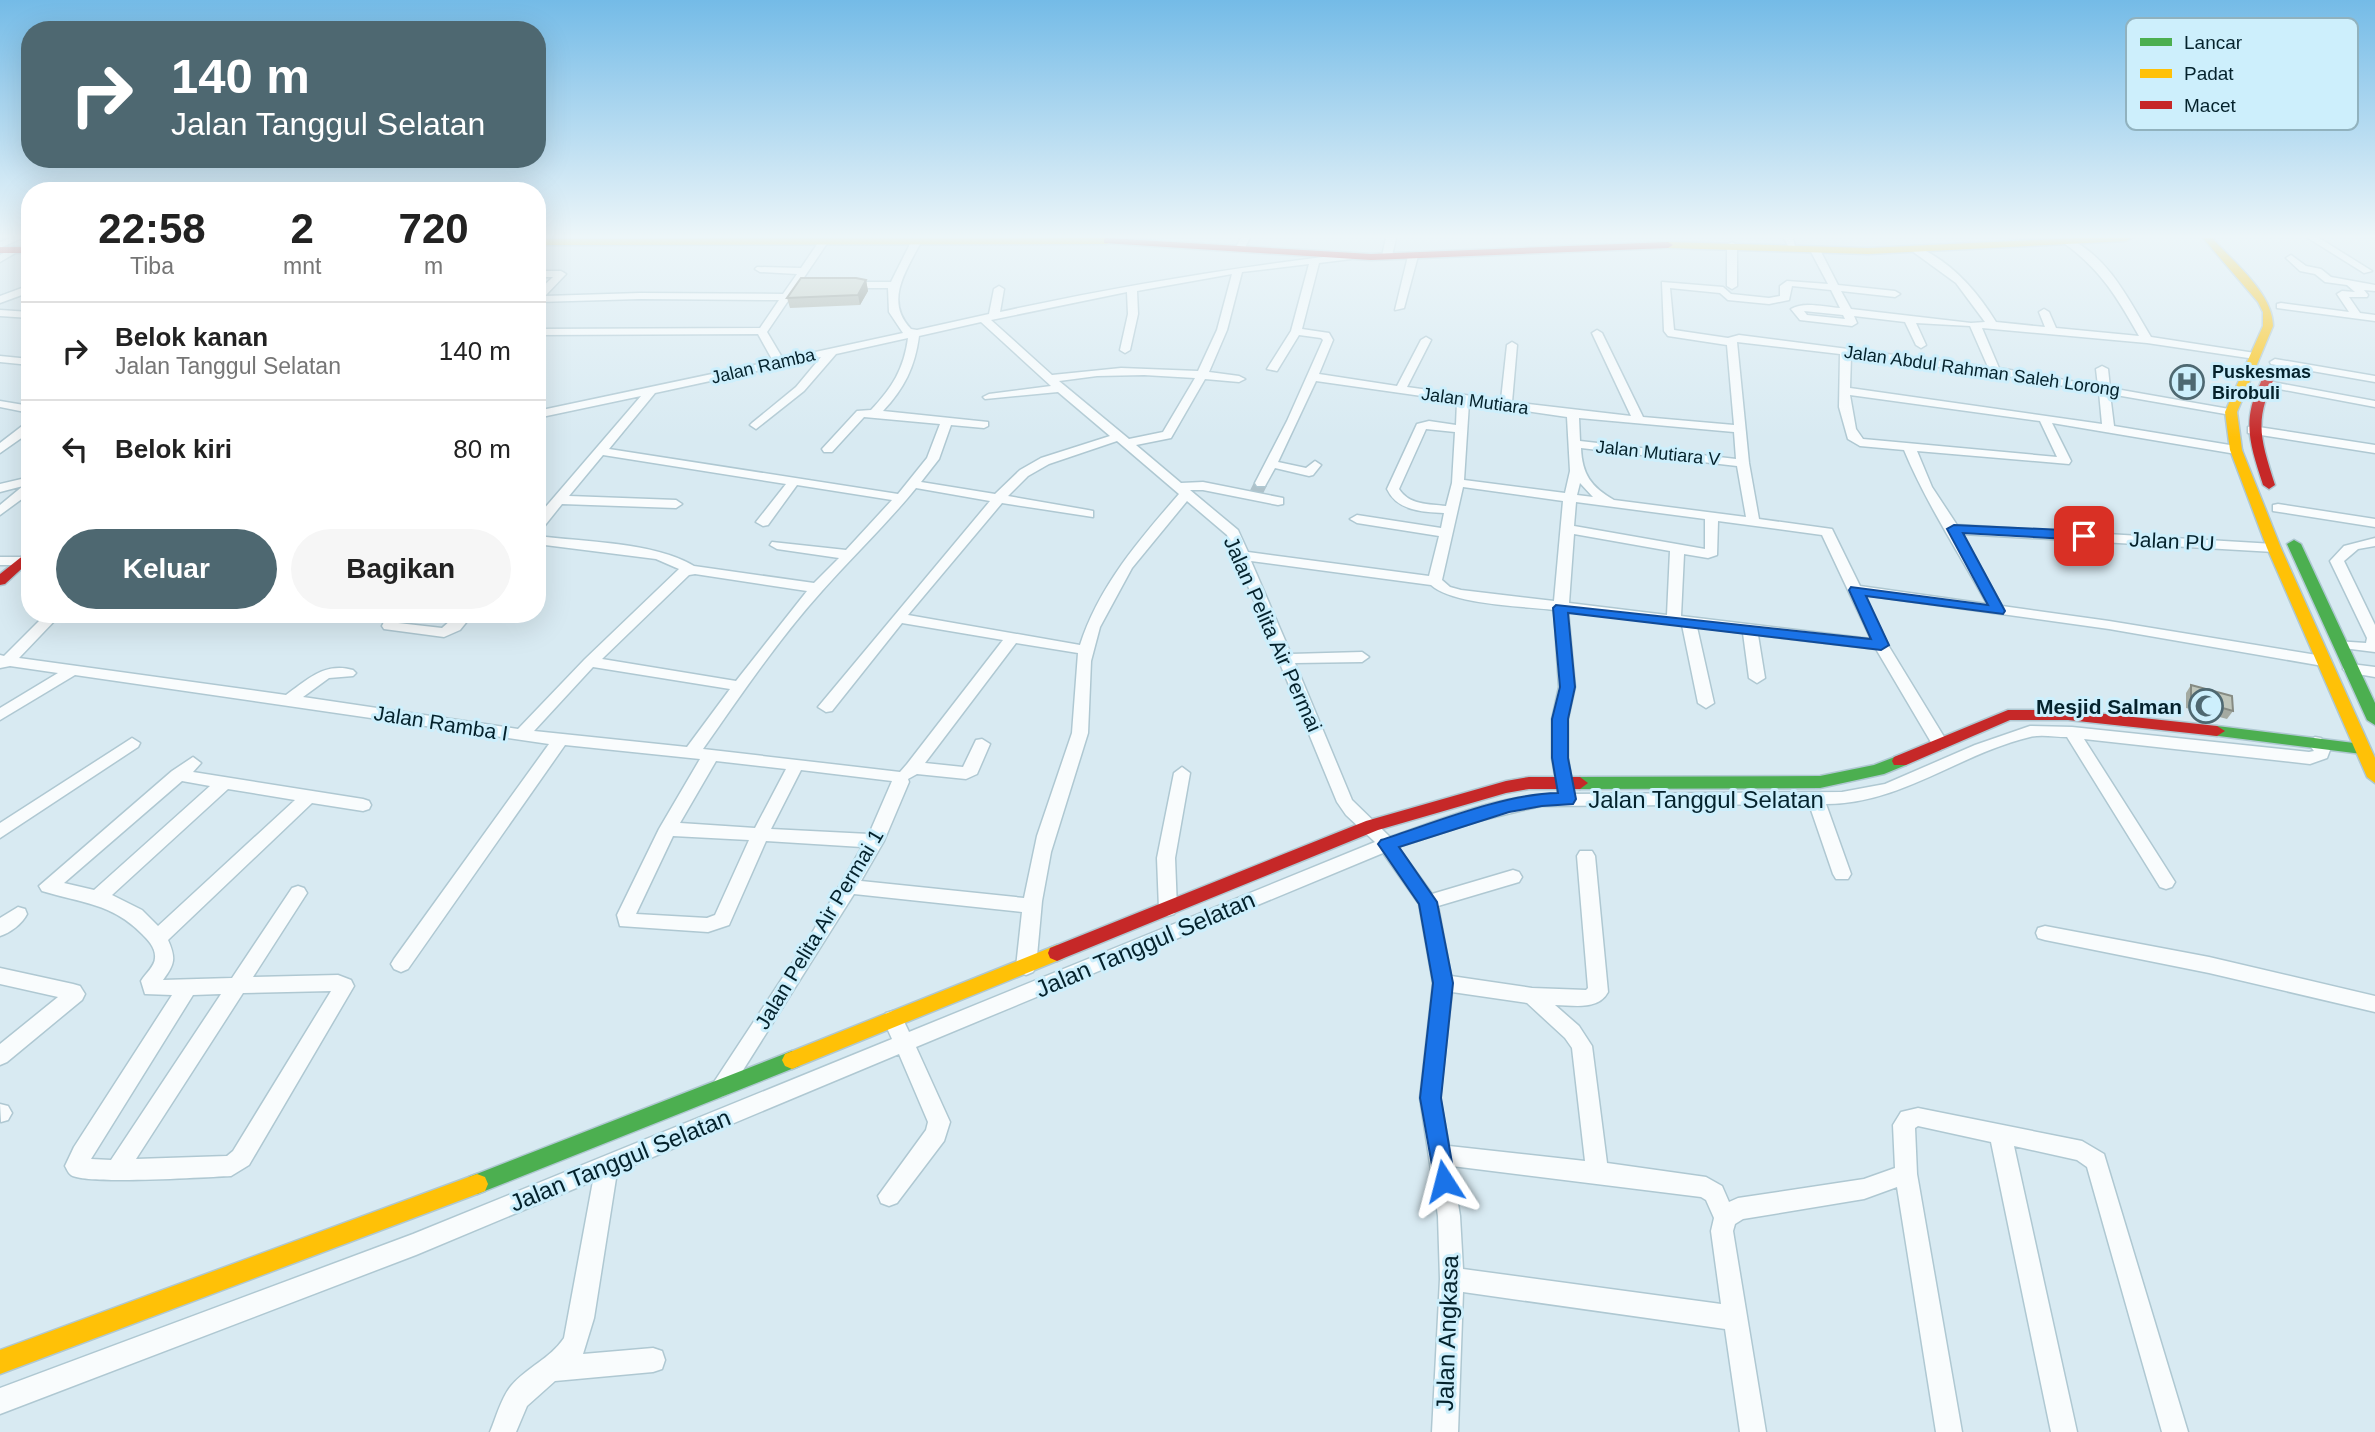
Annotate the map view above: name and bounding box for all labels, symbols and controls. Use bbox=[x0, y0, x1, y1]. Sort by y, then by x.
legend bbox=[2126, 18, 2358, 130]
text: Lancar bbox=[2184, 32, 2243, 53]
icon: right bbox=[56, 49, 147, 140]
text: 140 m bbox=[171, 49, 310, 103]
text: Padat bbox=[2184, 63, 2234, 84]
text: Macet bbox=[2184, 95, 2236, 116]
text: Jalan Tanggul Selatan bbox=[171, 106, 485, 142]
text: 22:58 bbox=[98, 205, 206, 252]
text: 2 bbox=[290, 205, 314, 252]
text: 720 bbox=[399, 205, 469, 252]
text: Tiba bbox=[130, 253, 174, 279]
text: mnt bbox=[283, 253, 321, 279]
text: m bbox=[424, 253, 443, 279]
text: Belok kanan bbox=[115, 322, 268, 352]
icon: right bbox=[56, 332, 94, 370]
text: 140 m bbox=[439, 336, 511, 366]
street label: Jalan Abdul Rahman Saleh Lorong bbox=[1843, 342, 2121, 400]
street label: Jalan Ramba bbox=[709, 344, 818, 388]
text: Jalan Tanggul Selatan bbox=[115, 353, 341, 379]
place label: Puskesmas Birobuli bbox=[2212, 362, 2311, 403]
hospital icon: Puskesmas Birobuli bbox=[2168, 363, 2206, 401]
street label: Jalan Mutiara bbox=[1420, 384, 1531, 419]
icon: left bbox=[56, 430, 94, 468]
text: Belok kiri bbox=[115, 434, 232, 464]
text: 80 m bbox=[453, 434, 511, 464]
street label: Jalan Mutiara V bbox=[1595, 437, 1721, 469]
pin bbox=[2054, 506, 2114, 566]
icon: arrive bbox=[2065, 517, 2103, 555]
street label: Jalan PU bbox=[2129, 527, 2215, 555]
button: Keluar bbox=[56, 529, 277, 609]
button: Bagikan bbox=[291, 529, 511, 609]
street label: Jalan Pelita Air Permai bbox=[1220, 533, 1326, 735]
mosque icon: Mesjid Salman bbox=[2187, 687, 2225, 725]
place label: Mesjid Salman bbox=[2036, 695, 2182, 718]
street label: Jalan Ramba I bbox=[372, 701, 510, 745]
street label: Jalan Tanggul Selatan bbox=[1588, 786, 1824, 813]
street label: Jalan Pelita Air Permai 1 bbox=[750, 825, 888, 1033]
street label: Jalan Tanggul Selatan bbox=[1031, 886, 1259, 1002]
street label: Jalan Tanggul Selatan bbox=[506, 1103, 734, 1217]
position arrow bbox=[1407, 1144, 1481, 1218]
street label: Jalan Angkasa bbox=[1431, 1254, 1463, 1411]

